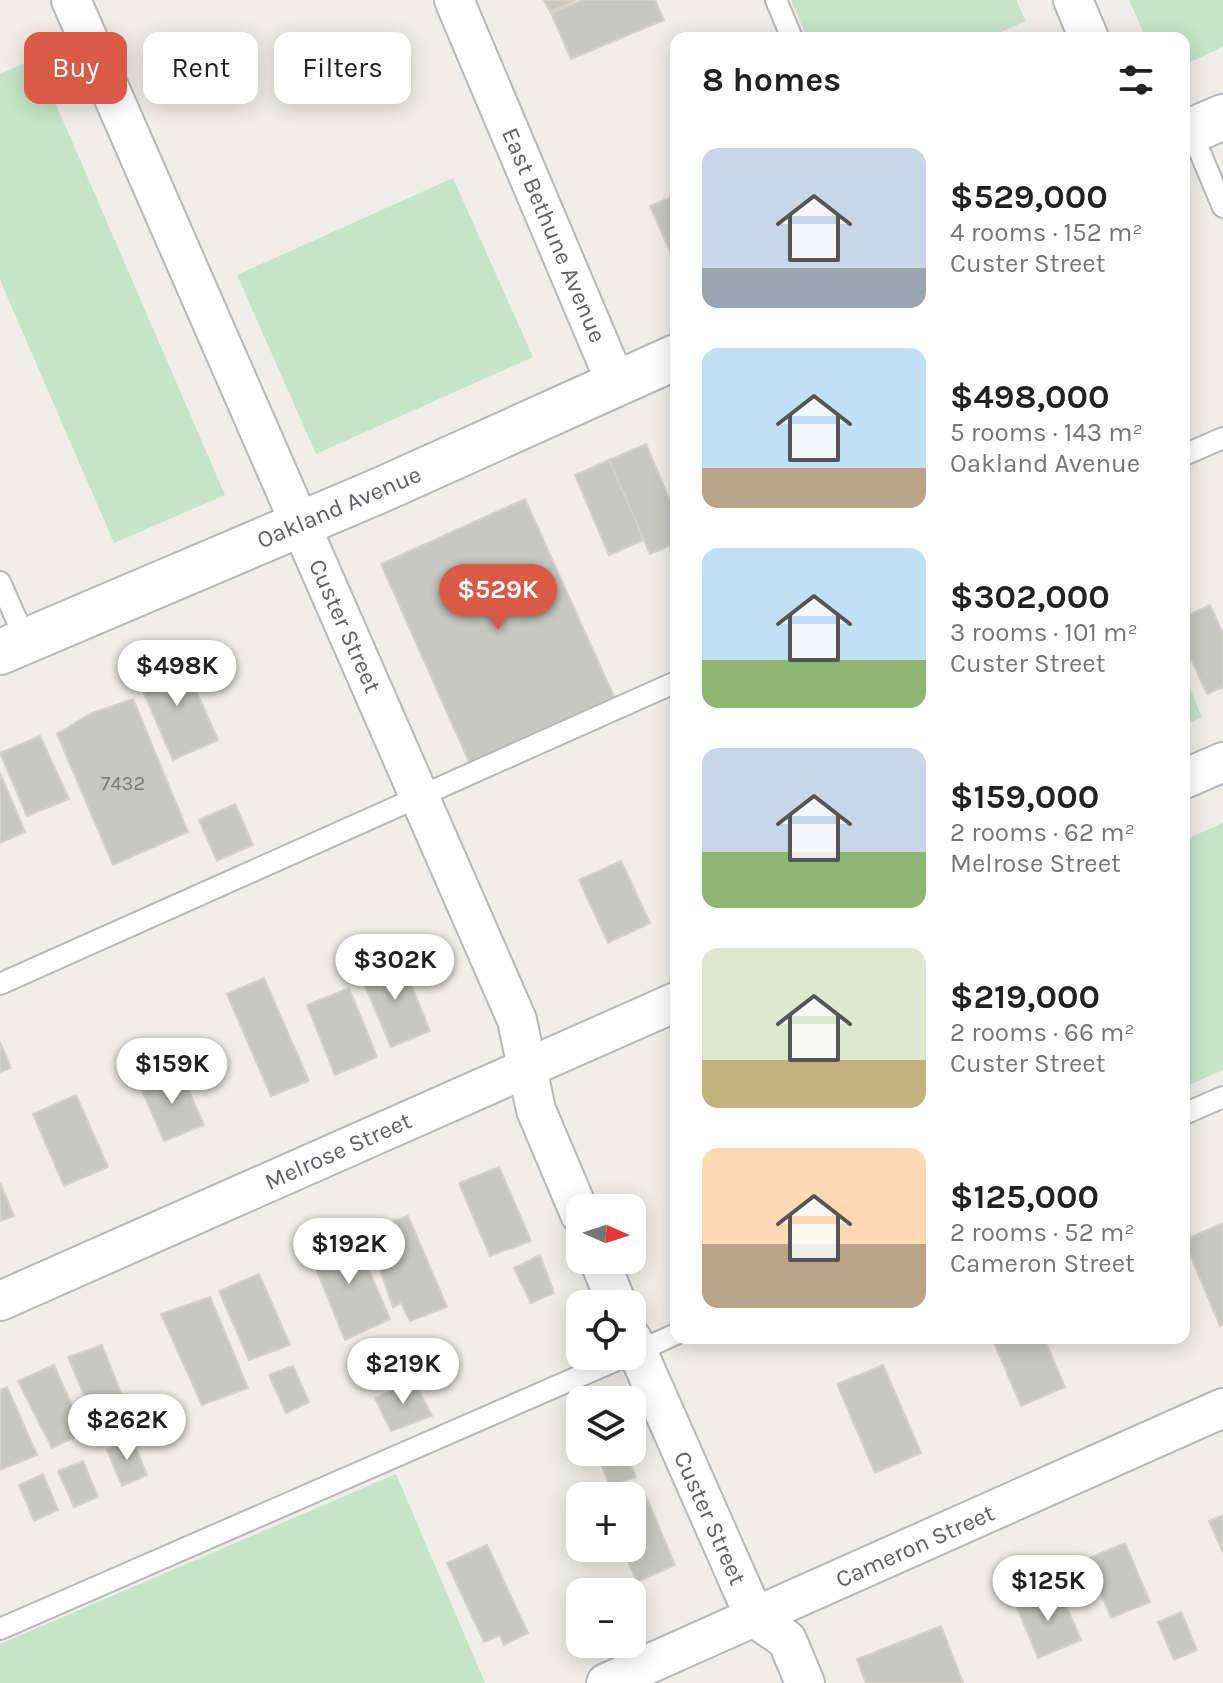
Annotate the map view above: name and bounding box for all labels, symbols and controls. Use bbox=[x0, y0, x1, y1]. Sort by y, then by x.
chip: Buy bbox=[24, 32, 127, 104]
chip: Rent bbox=[143, 32, 258, 104]
chip: Filters bbox=[274, 32, 411, 104]
icon: filters bbox=[1114, 58, 1158, 102]
text: 8 homes bbox=[702, 60, 841, 100]
street label: East Bethune Avenue bbox=[496, 123, 612, 347]
text: $529,000 bbox=[950, 177, 1108, 217]
icon: home bbox=[766, 180, 862, 276]
text: 4 rooms · 152 m² bbox=[950, 217, 1143, 248]
text: Custer Street bbox=[950, 248, 1105, 279]
text: $498,000 bbox=[950, 377, 1110, 417]
icon: home bbox=[766, 380, 862, 476]
text: 5 rooms · 143 m² bbox=[950, 417, 1143, 448]
text: Oakland Avenue bbox=[950, 448, 1140, 479]
street label: Oakland Avenue bbox=[253, 460, 425, 554]
street label: Custer Street bbox=[303, 555, 387, 697]
pin: $529K bbox=[442, 564, 554, 632]
text: $529K bbox=[457, 574, 539, 605]
text: $302,000 bbox=[950, 577, 1110, 617]
icon: home bbox=[766, 580, 862, 676]
text: 3 rooms · 101 m² bbox=[950, 617, 1138, 648]
pin: $498K bbox=[121, 640, 233, 708]
text: Custer Street bbox=[950, 648, 1105, 679]
text: $498K bbox=[135, 650, 219, 681]
house number: 7432 bbox=[101, 772, 145, 795]
text: $159,000 bbox=[950, 777, 1099, 817]
icon: home bbox=[766, 780, 862, 876]
text: 2 rooms · 62 m² bbox=[950, 817, 1135, 848]
text: Melrose Street bbox=[950, 848, 1121, 879]
pin: $302K bbox=[339, 934, 451, 1002]
text: $302K bbox=[353, 944, 437, 975]
text: $219,000 bbox=[950, 977, 1100, 1017]
icon: home bbox=[766, 980, 862, 1076]
text: 2 rooms · 66 m² bbox=[950, 1017, 1135, 1048]
pin: $159K bbox=[116, 1038, 228, 1106]
text: $159K bbox=[134, 1048, 210, 1079]
text: Custer Street bbox=[950, 1048, 1105, 1079]
street label: Melrose Street bbox=[260, 1106, 416, 1196]
text: $125,000 bbox=[950, 1177, 1099, 1217]
icon: home bbox=[766, 1180, 862, 1276]
north arrow bbox=[566, 1194, 646, 1274]
map controls bbox=[566, 1194, 646, 1658]
text: 2 rooms · 52 m² bbox=[950, 1217, 1135, 1248]
pin: $192K bbox=[293, 1218, 405, 1286]
text: $192K bbox=[311, 1228, 387, 1259]
text: Cameron Street bbox=[950, 1248, 1135, 1279]
button: locate bbox=[566, 1290, 646, 1370]
pin: $219K bbox=[347, 1338, 459, 1406]
text: $219K bbox=[365, 1348, 441, 1379]
button: layers bbox=[566, 1386, 646, 1466]
pin: $262K bbox=[71, 1394, 183, 1462]
text: $262K bbox=[86, 1404, 168, 1435]
street label: Custer Street bbox=[668, 1447, 752, 1589]
button: + bbox=[566, 1482, 646, 1562]
street label: Cameron Street bbox=[831, 1499, 999, 1593]
pin: $125K bbox=[992, 1555, 1104, 1623]
text: $125K bbox=[1010, 1565, 1086, 1596]
button: − bbox=[566, 1578, 646, 1658]

